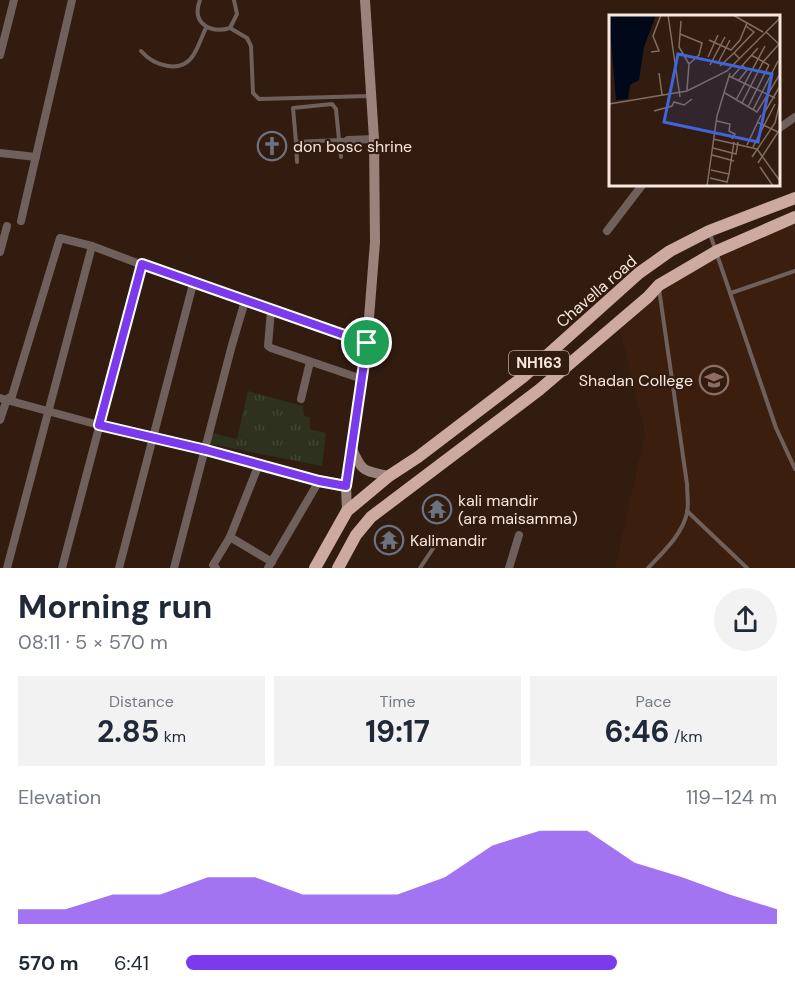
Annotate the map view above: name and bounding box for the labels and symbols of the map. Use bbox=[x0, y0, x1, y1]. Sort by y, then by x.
inset map bbox=[609, 15, 780, 186]
church icon: don bosc shrine bbox=[256, 130, 288, 162]
place label: don bosc shrine bbox=[293, 136, 412, 157]
street label: Chavella road bbox=[552, 251, 641, 332]
pin bbox=[341, 317, 392, 368]
road number: NH163 bbox=[509, 351, 569, 375]
school or university icon: Shadan College bbox=[698, 364, 730, 396]
place label: Shadan College bbox=[579, 370, 693, 391]
place label: kali mandir (ara maisamma) bbox=[458, 490, 578, 529]
temple icon: kali mandir (ara maisamma) bbox=[421, 493, 453, 525]
temple icon: Kalimandir bbox=[373, 524, 405, 556]
place label: Kalimandir bbox=[410, 530, 487, 551]

